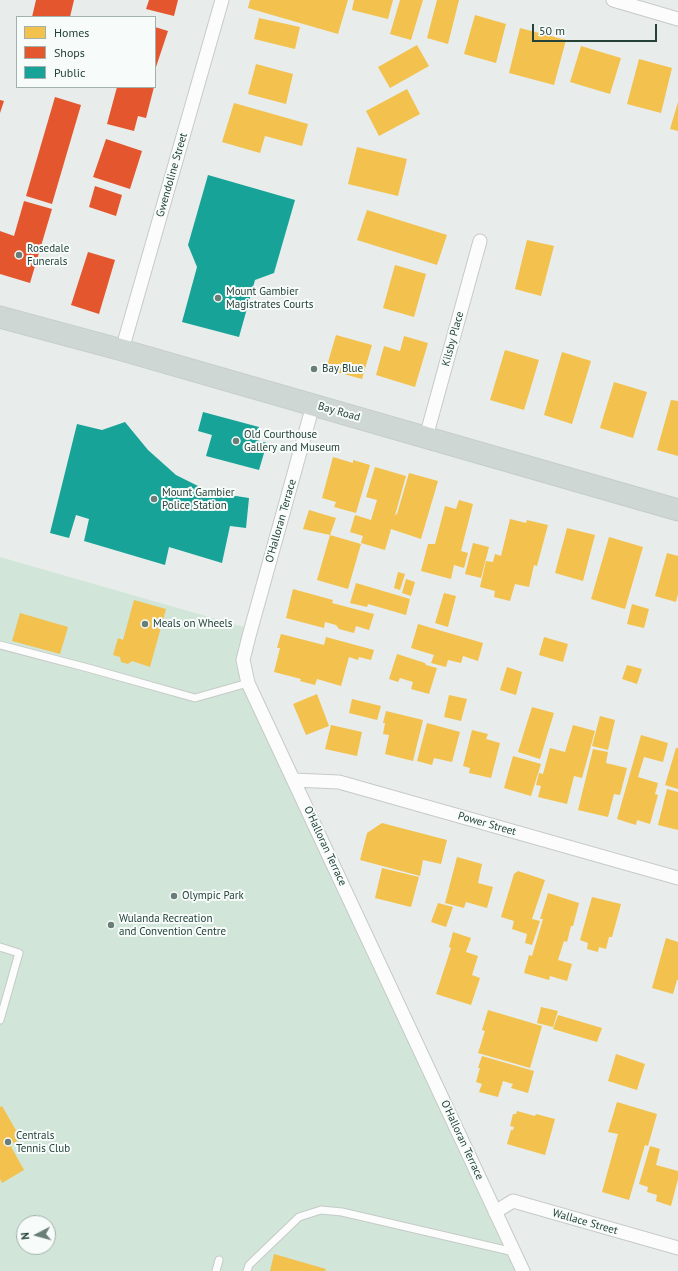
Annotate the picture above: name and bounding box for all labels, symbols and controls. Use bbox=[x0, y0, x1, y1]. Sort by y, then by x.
legend bbox=[16, 16, 156, 88]
scale bar bbox=[534, 16, 659, 42]
text: 50 m bbox=[539, 23, 565, 38]
text: Homes bbox=[54, 25, 89, 40]
text: Shops bbox=[54, 45, 85, 60]
text: Public bbox=[54, 65, 85, 80]
street label: Gwendoline Street bbox=[154, 131, 190, 219]
place label: Rosedale Funerals bbox=[27, 242, 69, 268]
marker: Rosedale Funerals bbox=[14, 250, 24, 260]
place label: Mount Gambier Magistrates Courts bbox=[226, 285, 313, 311]
marker: Mount Gambier Magistrates Courts bbox=[213, 293, 223, 303]
street label: Kilsby Place bbox=[439, 310, 467, 368]
place label: Bay Blue bbox=[322, 362, 363, 376]
marker: Bay Blue bbox=[309, 364, 319, 374]
street label: Bay Road bbox=[316, 400, 362, 424]
place label: Old Courthouse Gallery and Museum bbox=[244, 428, 340, 454]
marker: Old Courthouse Gallery and Museum bbox=[231, 436, 241, 446]
street label: O'Halloran Terrace bbox=[263, 478, 299, 564]
place label: Mount Gambier Police Station bbox=[162, 486, 235, 512]
marker: Mount Gambier Police Station bbox=[149, 494, 159, 504]
place label: Meals on Wheels bbox=[153, 617, 232, 631]
marker: Meals on Wheels bbox=[140, 619, 150, 629]
street label: O'Halloran Terrace bbox=[301, 804, 349, 888]
street label: Power Street bbox=[456, 809, 518, 839]
place label: Olympic Park bbox=[182, 889, 244, 903]
marker: Olympic Park bbox=[169, 891, 179, 901]
place label: Wulanda Recreation and Convention Centre bbox=[119, 912, 226, 938]
marker: Wulanda Recreation and Convention Centre bbox=[106, 920, 116, 930]
street label: O'Halloran Terrace bbox=[438, 1098, 486, 1182]
place label: Centrals Tennis Club bbox=[16, 1129, 70, 1155]
marker: Centrals Tennis Club bbox=[3, 1137, 13, 1147]
street label: Wallace Street bbox=[551, 1206, 619, 1238]
north arrow bbox=[16, 1215, 56, 1255]
text: N bbox=[18, 1232, 32, 1240]

